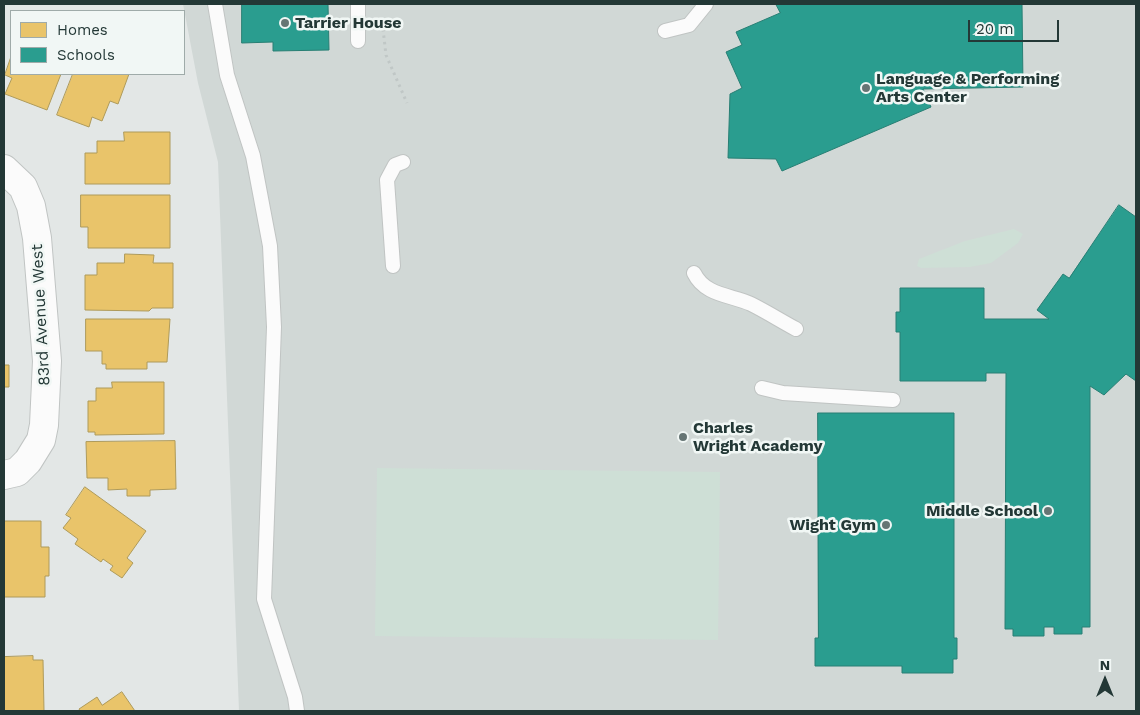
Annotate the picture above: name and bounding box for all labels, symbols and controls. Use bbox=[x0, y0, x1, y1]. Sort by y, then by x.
legend bbox=[10, 10, 185, 75]
scale bar bbox=[970, 10, 1061, 42]
place label: Tarrier House bbox=[295, 13, 401, 33]
marker: Tarrier House bbox=[279, 17, 291, 29]
text: 20 m bbox=[976, 20, 1014, 38]
text: Homes bbox=[57, 21, 108, 39]
text: Schools bbox=[57, 46, 115, 64]
place label: Language & Performing Arts Center bbox=[876, 69, 1059, 107]
marker: Language & Performing Arts Center bbox=[860, 82, 872, 94]
street label: 83rd Avenue West bbox=[28, 244, 54, 386]
place label: Charles Wright Academy bbox=[693, 418, 822, 456]
marker: Charles Wright Academy bbox=[677, 431, 689, 443]
place label: Middle School bbox=[926, 501, 1038, 521]
marker: Middle School bbox=[1042, 505, 1054, 517]
place label: Wight Gym bbox=[789, 515, 876, 535]
marker: Wight Gym bbox=[880, 519, 892, 531]
north arrow bbox=[1080, 655, 1130, 705]
text: N bbox=[1100, 657, 1110, 673]

